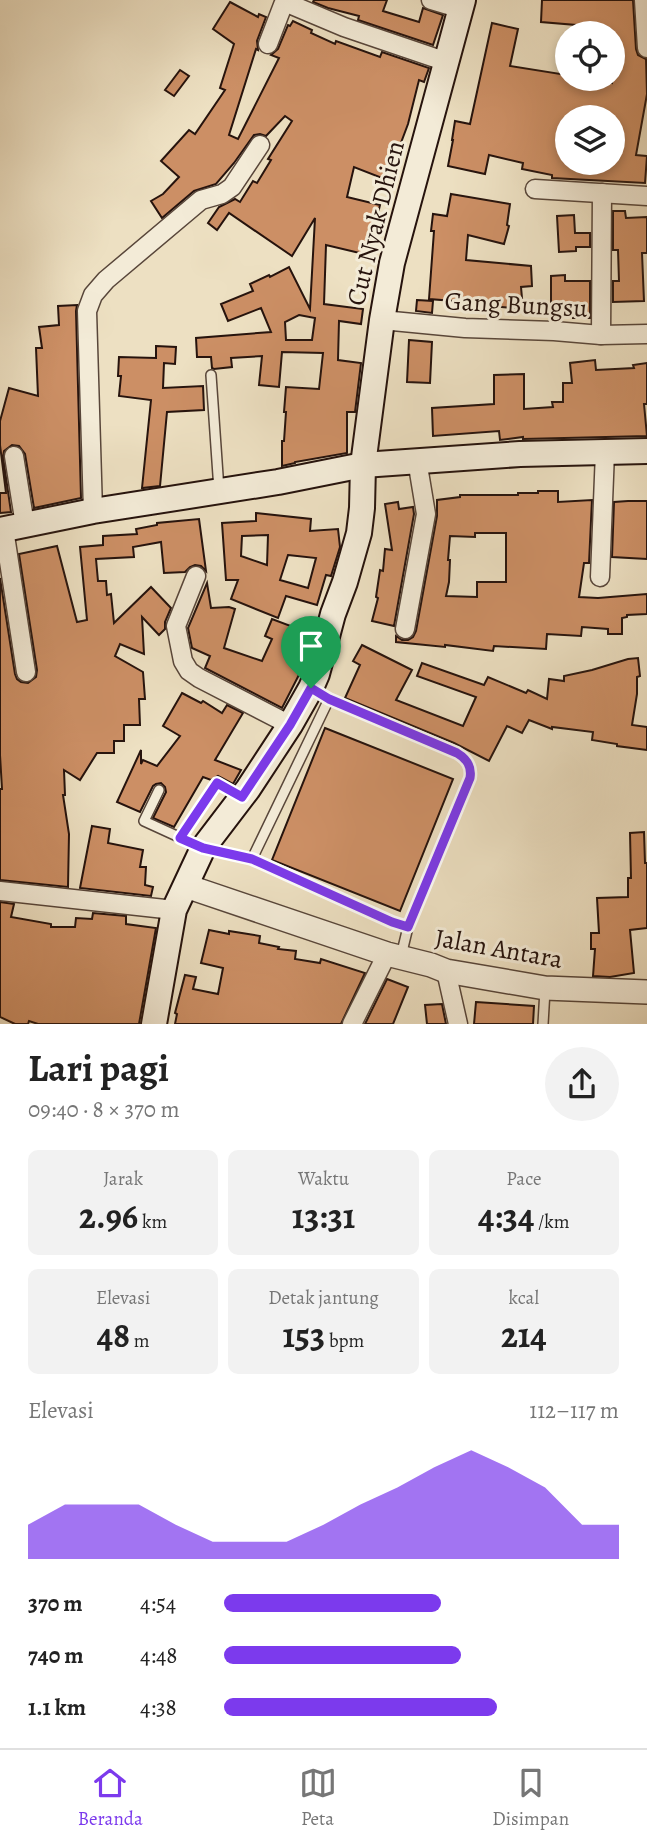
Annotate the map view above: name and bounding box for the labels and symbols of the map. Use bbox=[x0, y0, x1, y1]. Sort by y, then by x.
street label: Cut Nyak Dhien bbox=[338, 137, 413, 309]
street label: Gang Bungsu bbox=[444, 283, 589, 326]
pin bbox=[281, 616, 341, 688]
street label: Jalan Antara bbox=[432, 920, 566, 977]

